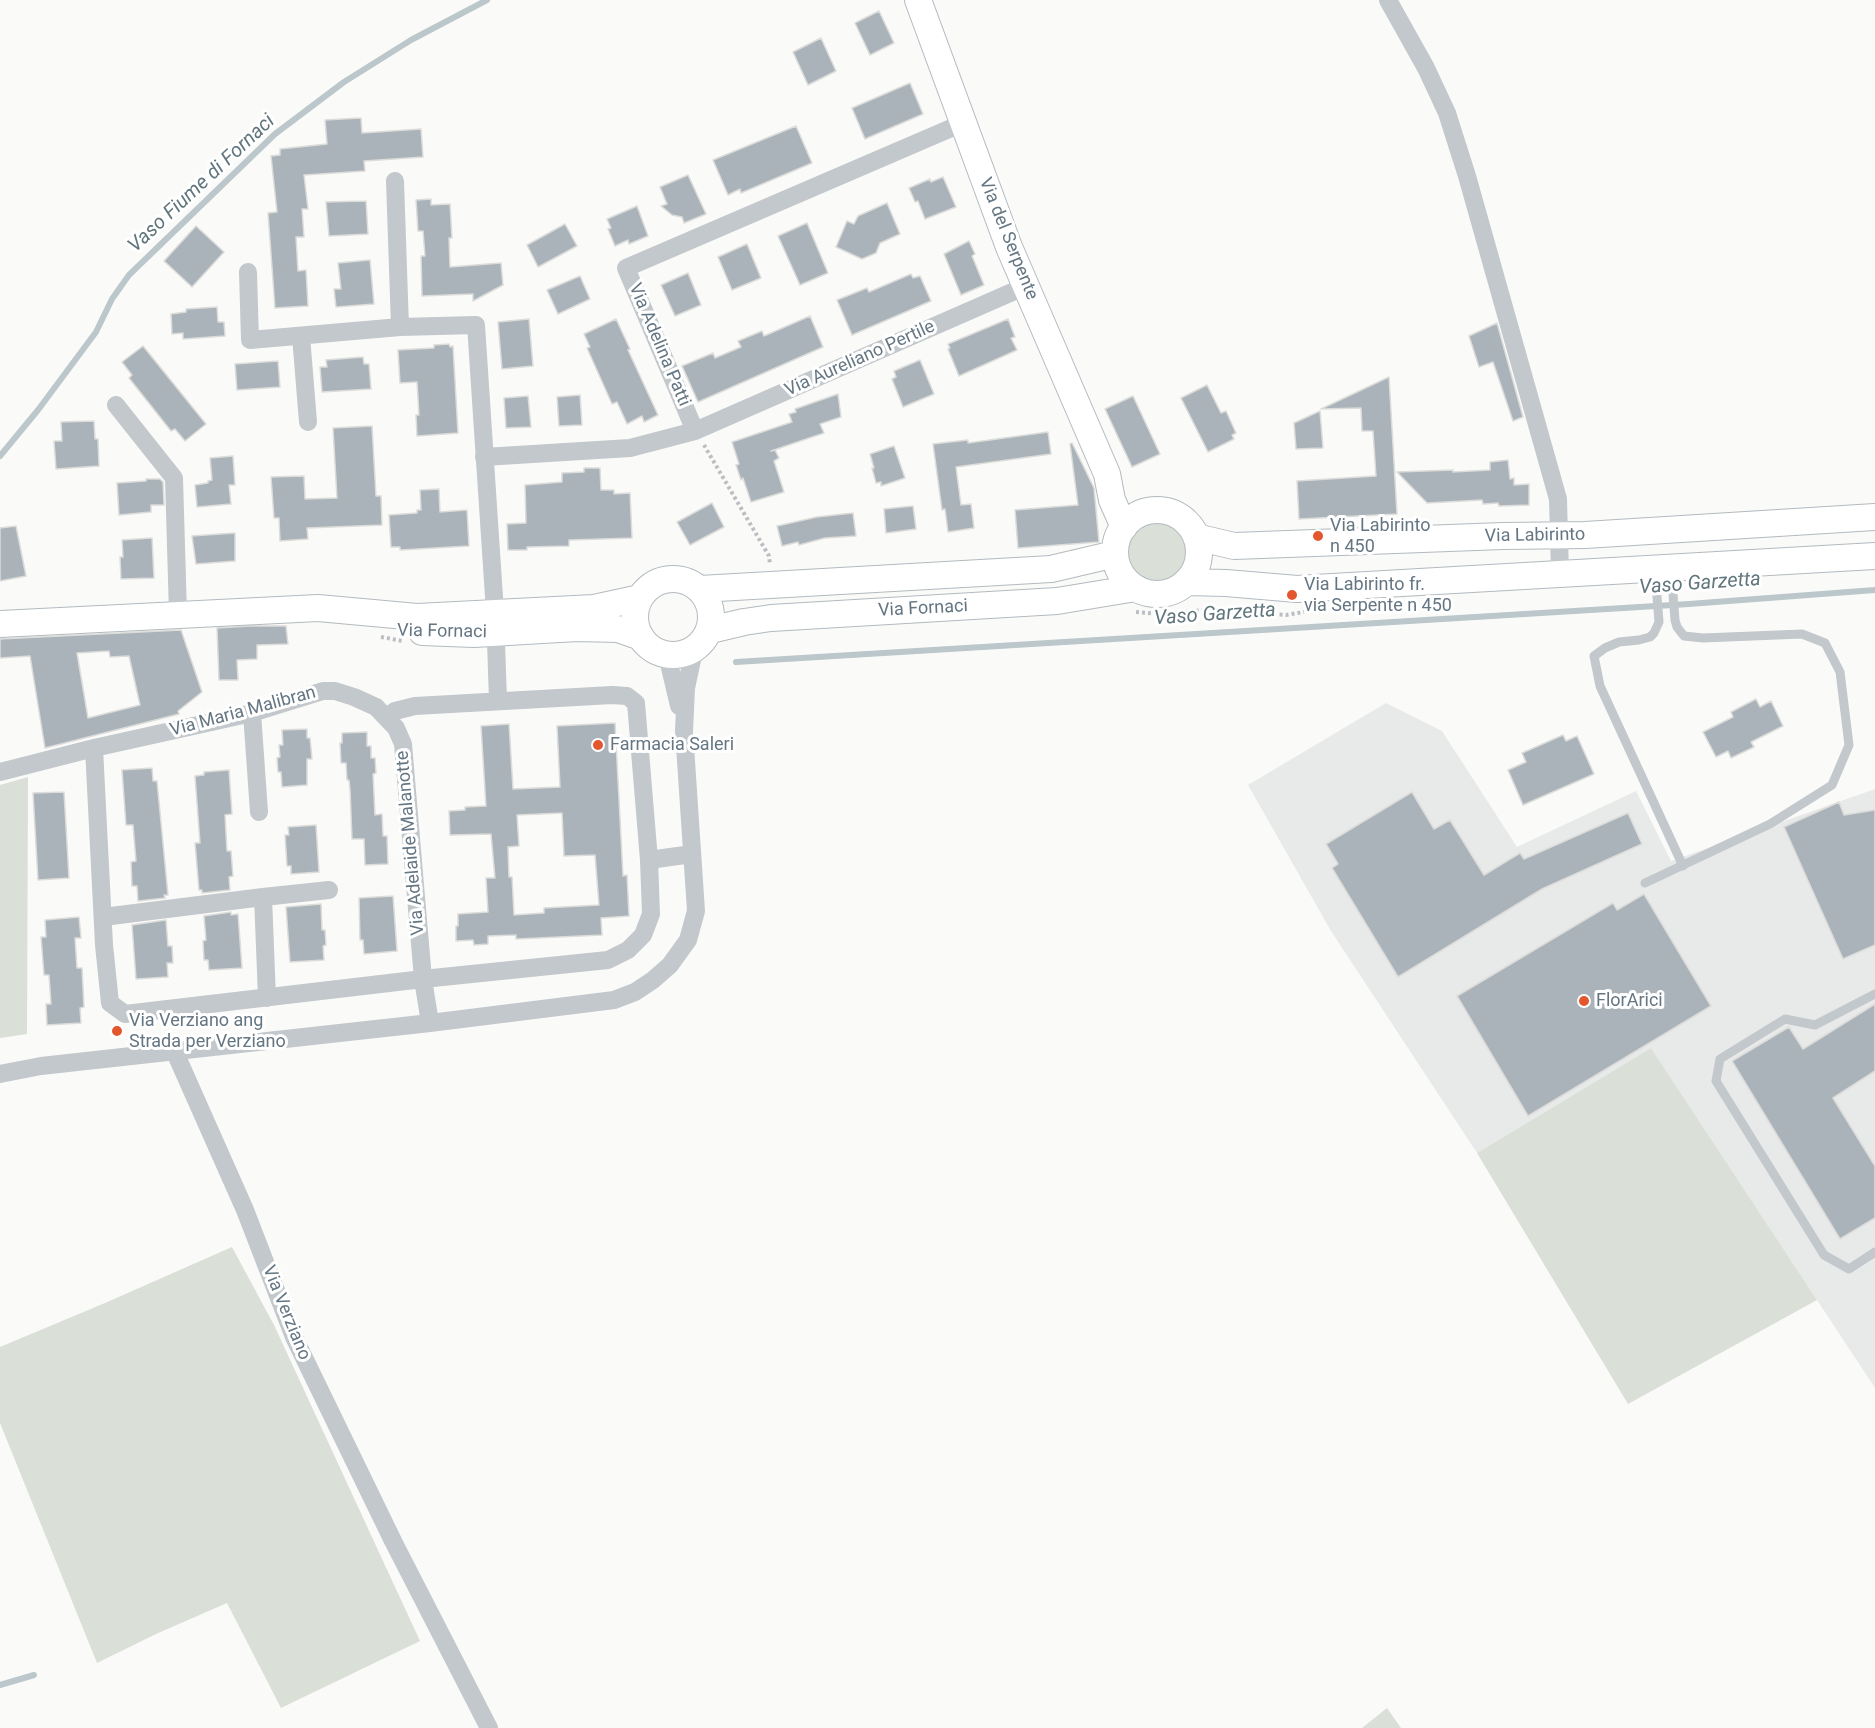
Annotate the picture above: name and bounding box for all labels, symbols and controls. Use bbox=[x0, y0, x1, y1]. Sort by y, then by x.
water label: Vaso Fiume di Fornaci bbox=[124, 110, 280, 258]
street label: Via del Serpente bbox=[974, 175, 1042, 303]
street label: Via Adelina Patti bbox=[623, 280, 695, 410]
street label: Via Aureliano Pertile bbox=[782, 316, 938, 402]
place label: Via Labirinto n 450 bbox=[1330, 515, 1430, 558]
street label: Via Labirinto bbox=[1485, 524, 1585, 548]
marker: Via Labirinto n 450 bbox=[1311, 529, 1325, 543]
water label: Vaso Garzetta bbox=[1638, 568, 1762, 600]
place label: Via Labirinto fr. via Serpente n 450 bbox=[1304, 574, 1452, 616]
marker: Via Labirinto fr. via Serpente n 450 bbox=[1285, 588, 1299, 602]
street label: Via Fornaci bbox=[878, 596, 968, 622]
water label: Vaso Garzetta bbox=[1153, 599, 1277, 631]
street label: Via Fornaci bbox=[397, 620, 487, 644]
street label: Via Maria Malibran bbox=[168, 682, 318, 742]
place label: Farmacia Saleri bbox=[610, 734, 734, 756]
marker: Farmacia Saleri bbox=[591, 738, 605, 752]
street label: Via Adelaide Malanotte bbox=[392, 750, 430, 936]
place label: FlorArici bbox=[1596, 990, 1663, 1012]
marker: FlorArici bbox=[1577, 994, 1591, 1008]
place label: Via Verziano ang Strada per Verziano bbox=[129, 1010, 286, 1052]
marker: Via Verziano ang Strada per Verziano bbox=[110, 1024, 124, 1038]
street label: Via Verziano bbox=[257, 1263, 315, 1363]

